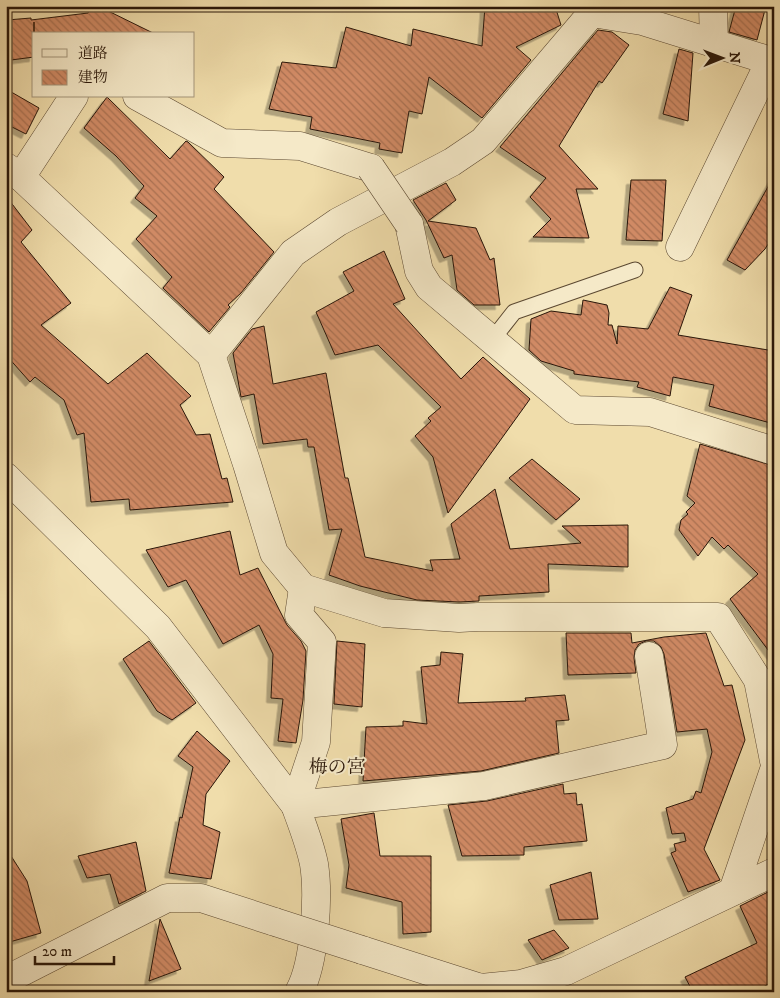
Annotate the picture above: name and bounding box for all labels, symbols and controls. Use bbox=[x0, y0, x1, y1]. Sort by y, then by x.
legend bbox=[32, 32, 195, 98]
north arrow bbox=[698, 32, 748, 82]
text: 道路 bbox=[78, 44, 108, 63]
text: N bbox=[725, 52, 743, 64]
text: 建物 bbox=[78, 68, 108, 87]
district label: 梅の宮 bbox=[308, 756, 366, 779]
scale bar bbox=[35, 933, 114, 965]
text: 20 m bbox=[42, 942, 72, 961]

